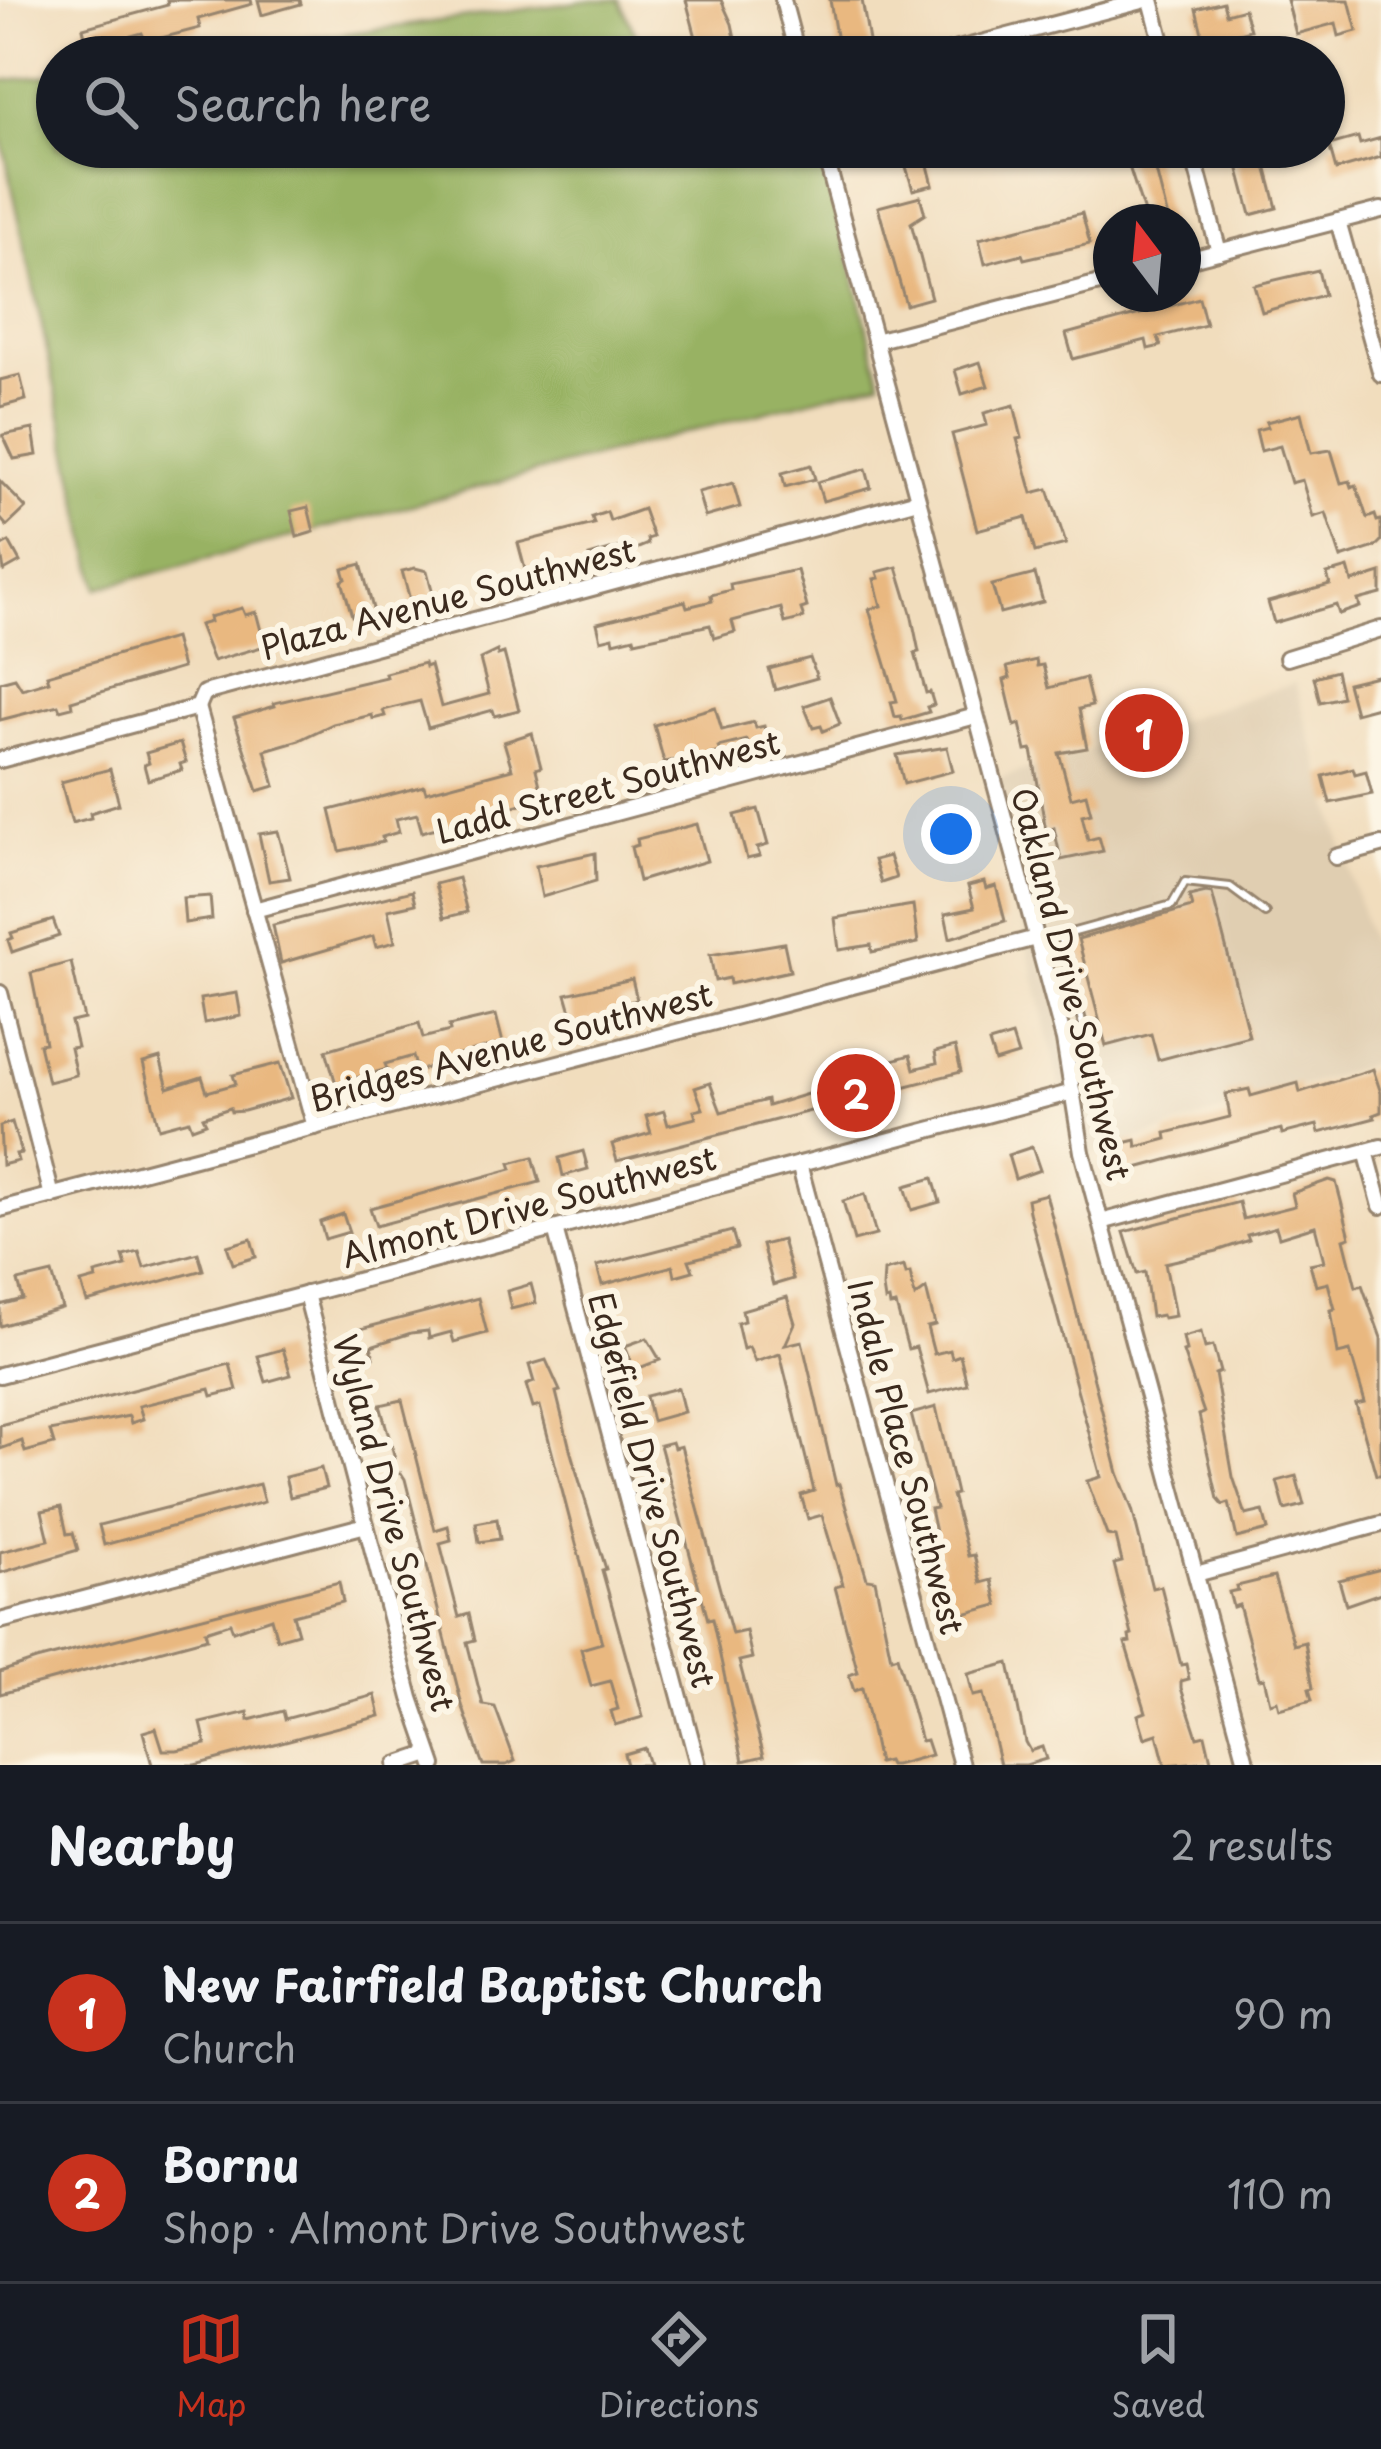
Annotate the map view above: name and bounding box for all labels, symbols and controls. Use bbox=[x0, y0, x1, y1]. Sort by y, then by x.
search box bbox=[36, 36, 1345, 168]
text: Search here bbox=[174, 68, 431, 136]
icon: search bbox=[78, 69, 144, 135]
north arrow bbox=[1093, 204, 1201, 312]
street label: Plaza Avenue Southwest bbox=[255, 523, 640, 671]
pin: 1 bbox=[1105, 688, 1183, 778]
street label: Ladd Street Southwest bbox=[430, 715, 785, 855]
street label: Oakland Drive Southwest bbox=[1000, 782, 1146, 1185]
your location bbox=[921, 804, 981, 864]
street label: Bridges Avenue Southwest bbox=[304, 967, 717, 1123]
pin: 2 bbox=[817, 1048, 895, 1138]
street label: Almont Drive Southwest bbox=[336, 1131, 721, 1279]
street label: Indale Place Southwest bbox=[836, 1273, 979, 1640]
street label: Edgefield Drive Southwest bbox=[577, 1286, 731, 1693]
street label: Wyland Drive Southwest bbox=[322, 1329, 470, 1716]
text: Nearby bbox=[48, 1805, 235, 1882]
text: 2 results bbox=[1171, 1814, 1333, 1873]
text: New Fairfield Baptist Church bbox=[162, 1949, 823, 2017]
text: 1 bbox=[78, 1983, 96, 2042]
text: 90 m bbox=[1233, 1983, 1333, 2042]
text: Church bbox=[162, 2017, 296, 2076]
text: Bornu bbox=[162, 2129, 299, 2197]
text: 2 bbox=[73, 2163, 101, 2222]
text: 110 m bbox=[1227, 2163, 1333, 2222]
text: Shop · Almont Drive Southwest bbox=[162, 2197, 745, 2256]
tab: Map bbox=[176, 2306, 247, 2428]
tab: Directions bbox=[599, 2306, 759, 2428]
tab: Saved bbox=[1111, 2306, 1205, 2428]

